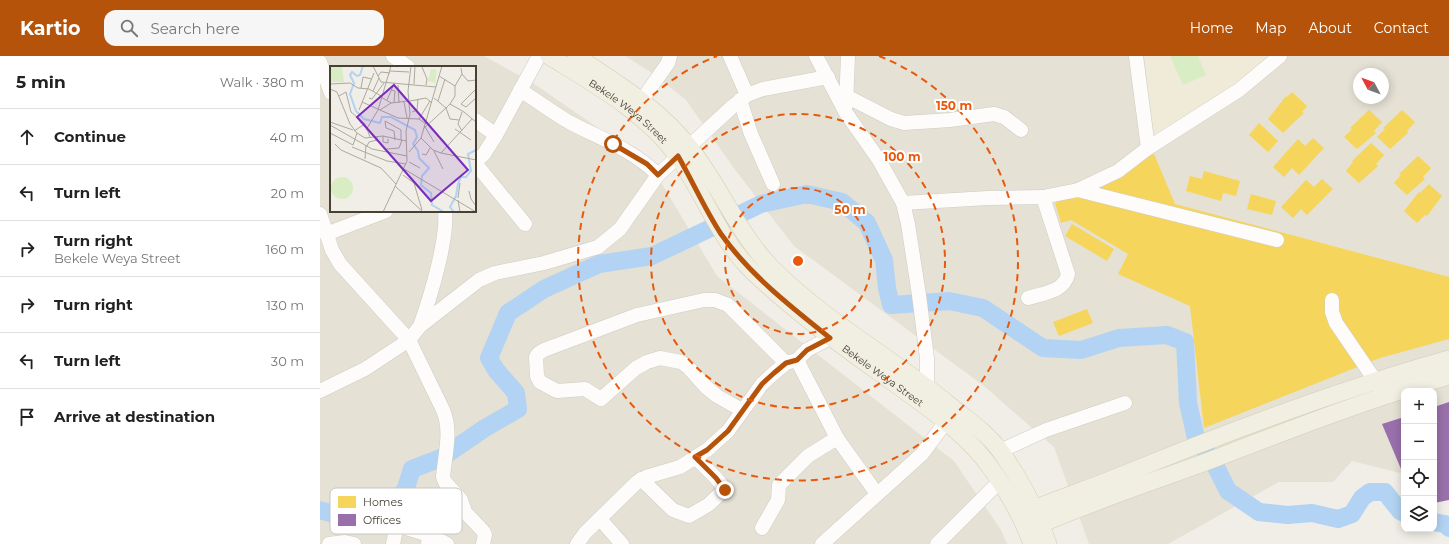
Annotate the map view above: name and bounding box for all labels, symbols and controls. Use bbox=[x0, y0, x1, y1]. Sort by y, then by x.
search box bbox=[104, 10, 384, 46]
text: Kartio bbox=[20, 17, 80, 40]
icon: search bbox=[118, 17, 140, 39]
text: Search here bbox=[150, 19, 240, 38]
text: Home bbox=[1190, 19, 1233, 37]
text: Map bbox=[1255, 19, 1286, 37]
text: About bbox=[1308, 19, 1352, 37]
text: Contact bbox=[1374, 19, 1429, 37]
inset map bbox=[330, 66, 476, 212]
north arrow bbox=[1353, 68, 1389, 104]
text: 5 min bbox=[16, 72, 66, 92]
text: Walk · 380 m bbox=[220, 74, 304, 90]
street label: Bekele Weya Street bbox=[586, 76, 670, 147]
text: 150 m bbox=[936, 98, 972, 113]
icon: ahead bbox=[16, 126, 38, 148]
text: Continue bbox=[54, 127, 126, 146]
text: 40 m bbox=[270, 129, 304, 145]
route start bbox=[604, 135, 622, 153]
text: 100 m bbox=[884, 149, 920, 164]
icon: left bbox=[16, 182, 38, 204]
text: Turn left bbox=[54, 183, 121, 202]
text: 20 m bbox=[271, 185, 304, 201]
text: 50 m bbox=[834, 202, 866, 217]
text: Turn right bbox=[54, 231, 133, 250]
icon: right bbox=[16, 238, 38, 260]
text: 160 m bbox=[266, 241, 304, 257]
text: Bekele Weya Street bbox=[54, 250, 180, 266]
centre of rings bbox=[791, 254, 805, 268]
icon: right bbox=[16, 294, 38, 316]
text: Turn right bbox=[54, 295, 133, 314]
text: 130 m bbox=[266, 297, 304, 313]
street label: Bekele Weya Street bbox=[839, 342, 926, 409]
icon: left bbox=[16, 350, 38, 372]
text: Turn left bbox=[54, 351, 121, 370]
text: 30 m bbox=[271, 353, 304, 369]
map controls bbox=[1401, 388, 1437, 532]
button: + bbox=[1401, 388, 1437, 424]
icon: arrive bbox=[16, 406, 38, 428]
text: Arrive at destination bbox=[54, 407, 215, 426]
button: − bbox=[1401, 424, 1437, 460]
button: locate bbox=[1401, 460, 1437, 496]
route end bbox=[716, 481, 734, 499]
legend bbox=[330, 488, 462, 534]
text: Homes bbox=[363, 495, 403, 509]
button: layers bbox=[1401, 496, 1437, 532]
text: Offices bbox=[363, 513, 401, 527]

